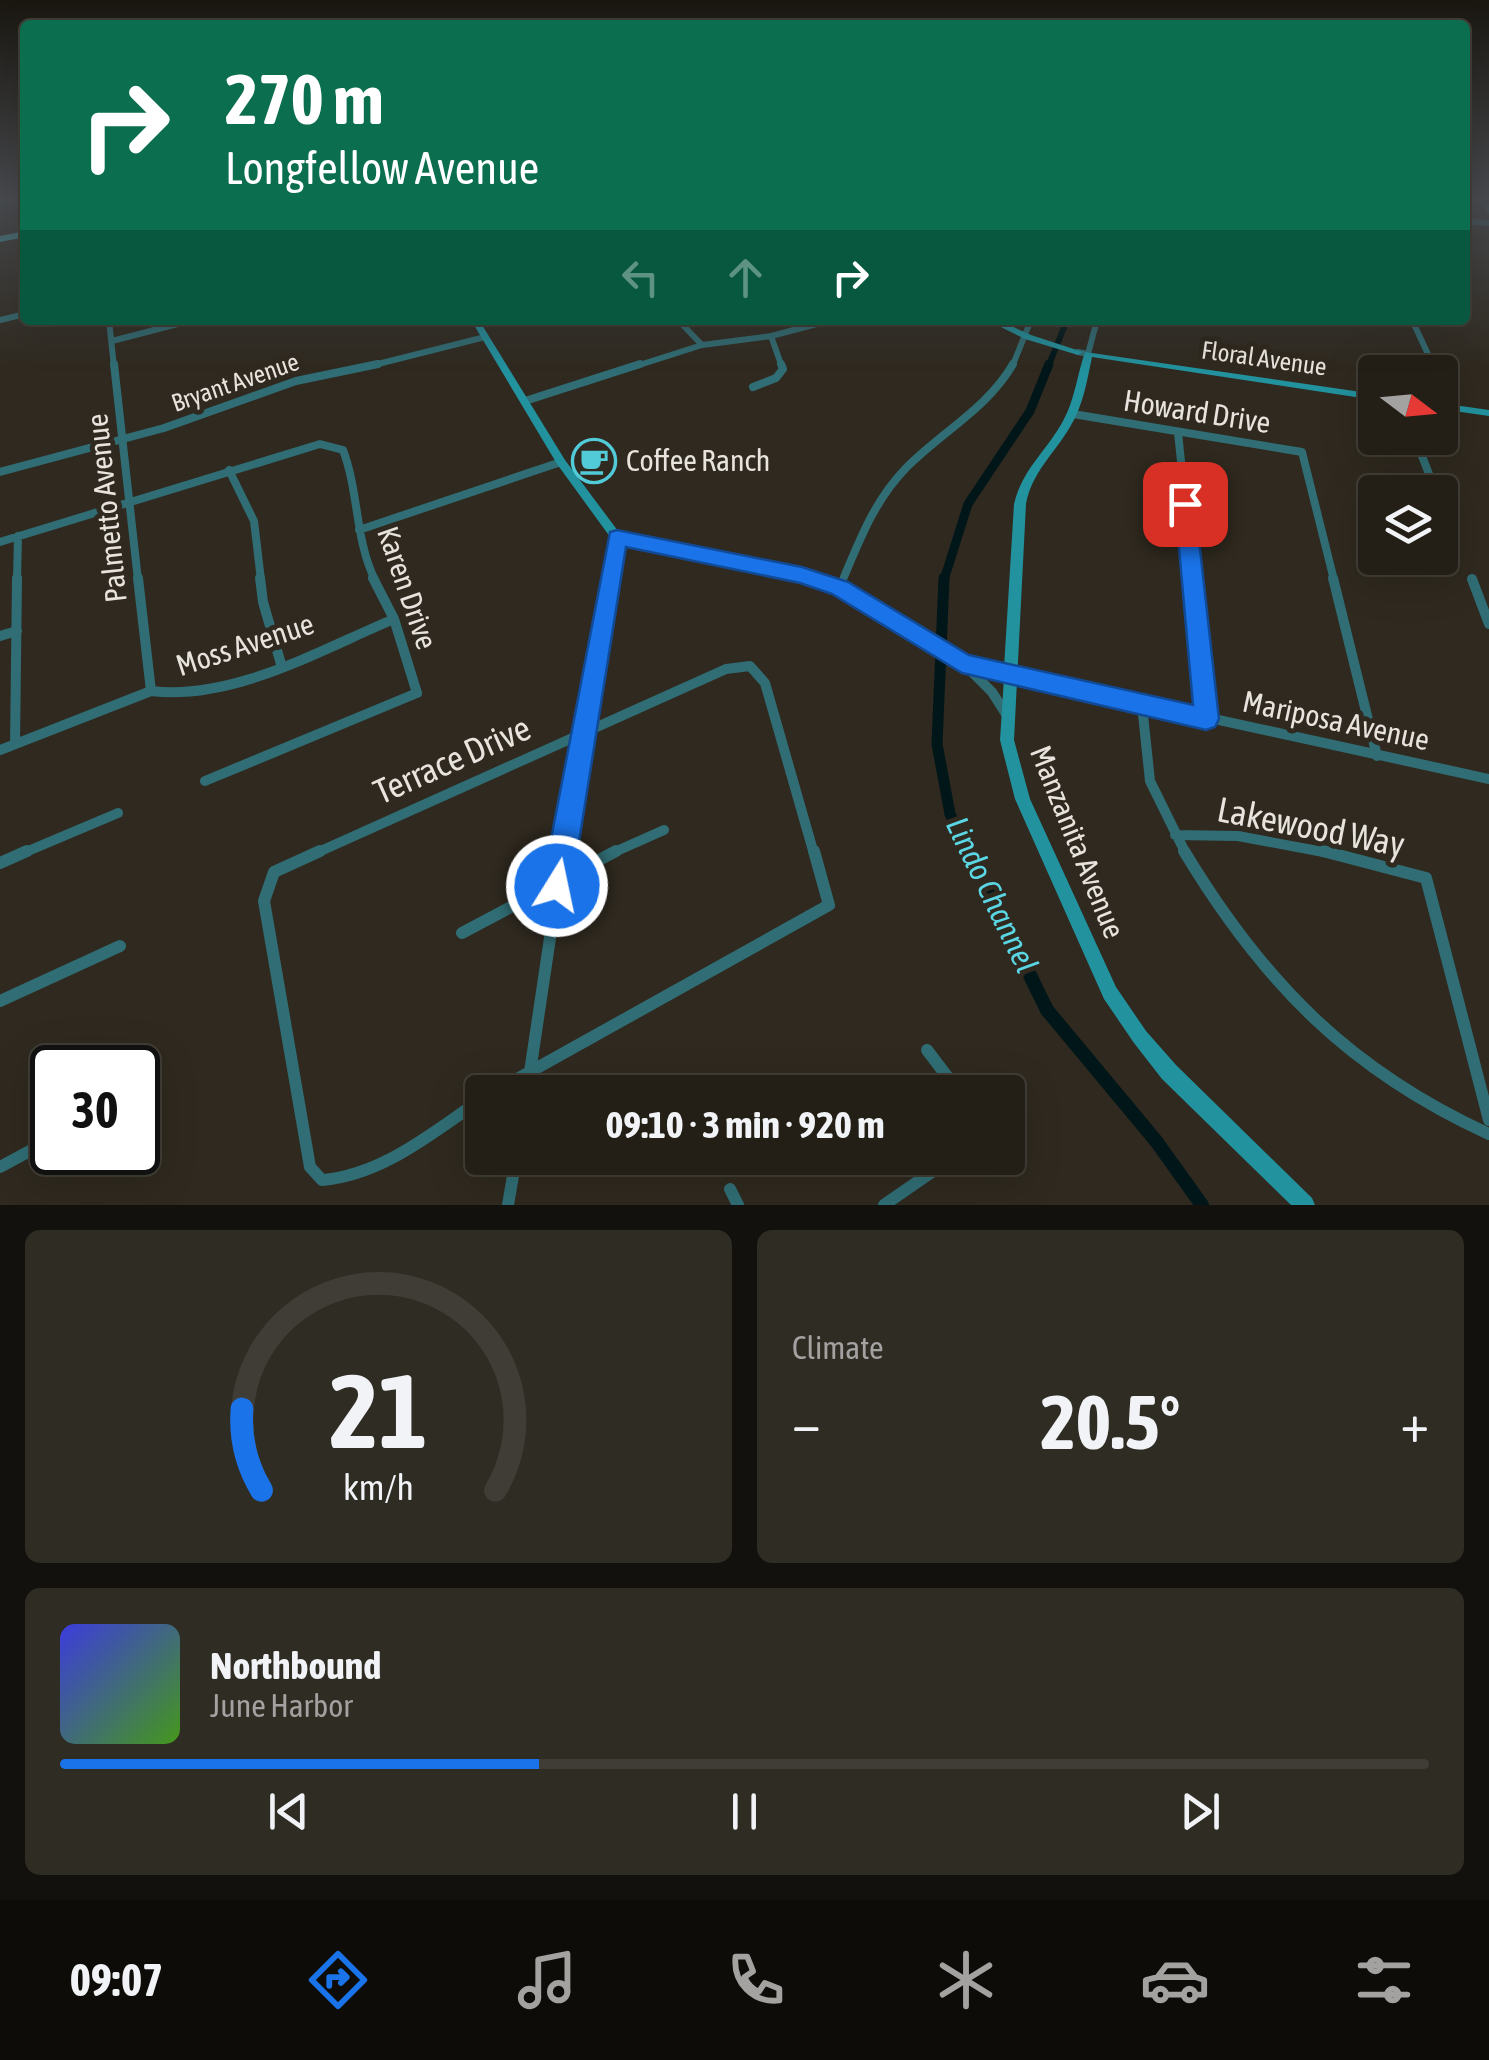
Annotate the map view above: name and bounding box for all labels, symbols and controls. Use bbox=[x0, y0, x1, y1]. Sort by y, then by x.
text: 270 m bbox=[225, 59, 384, 139]
icon: right bbox=[60, 60, 190, 190]
text: Longfellow Avenue bbox=[225, 142, 539, 194]
icon: left bbox=[613, 250, 668, 305]
icon: ahead bbox=[718, 250, 773, 305]
icon: right bbox=[823, 250, 878, 305]
street label: Floral Avenue bbox=[1200, 335, 1328, 381]
street label: Bryant Avenue bbox=[168, 347, 302, 417]
north arrow bbox=[1358, 355, 1458, 455]
map controls bbox=[1358, 355, 1458, 575]
street label: Howard Drive bbox=[1121, 383, 1273, 439]
street label: Palmetto Avenue bbox=[79, 412, 133, 604]
cafe icon: Coffee Ranch bbox=[571, 438, 617, 484]
place label: Coffee Ranch bbox=[626, 443, 770, 477]
pin bbox=[1143, 462, 1228, 547]
button: layers bbox=[1358, 475, 1458, 575]
icon: arrive bbox=[1158, 477, 1213, 532]
street label: Karen Drive bbox=[371, 522, 445, 653]
street label: Moss Avenue bbox=[172, 606, 318, 682]
street label: Mariposa Avenue bbox=[1240, 684, 1433, 756]
street label: Terrace Drive bbox=[367, 707, 536, 811]
street label: Manzanita Avenue bbox=[1024, 740, 1132, 943]
street label: Lakewood Way bbox=[1214, 788, 1408, 864]
water label: Lindo Channel bbox=[939, 811, 1046, 979]
position arrow bbox=[505, 834, 609, 938]
speed limit sign: 30 bbox=[30, 1045, 160, 1175]
text: 09:10 · 3 min · 920 m bbox=[605, 1103, 885, 1146]
text: Climate bbox=[792, 1329, 884, 1366]
text: 21 bbox=[330, 1351, 427, 1470]
text: 20.5° bbox=[1041, 1379, 1180, 1465]
text: − bbox=[792, 1391, 821, 1454]
text: + bbox=[1400, 1391, 1429, 1454]
text: km/h bbox=[343, 1467, 414, 1508]
text: Northbound bbox=[210, 1644, 381, 1687]
text: June Harbor bbox=[210, 1687, 353, 1724]
icon: previous bbox=[261, 1784, 316, 1839]
icon: pause bbox=[717, 1784, 772, 1839]
icon: next bbox=[1173, 1784, 1228, 1839]
icon: directions bbox=[303, 1945, 373, 2015]
icon: music bbox=[512, 1945, 582, 2015]
icon: phone bbox=[721, 1945, 791, 2015]
icon: climate bbox=[931, 1945, 1001, 2015]
icon: car bbox=[1140, 1945, 1210, 2015]
icon: filters bbox=[1349, 1945, 1419, 2015]
text: 09:07 bbox=[70, 1954, 163, 2006]

